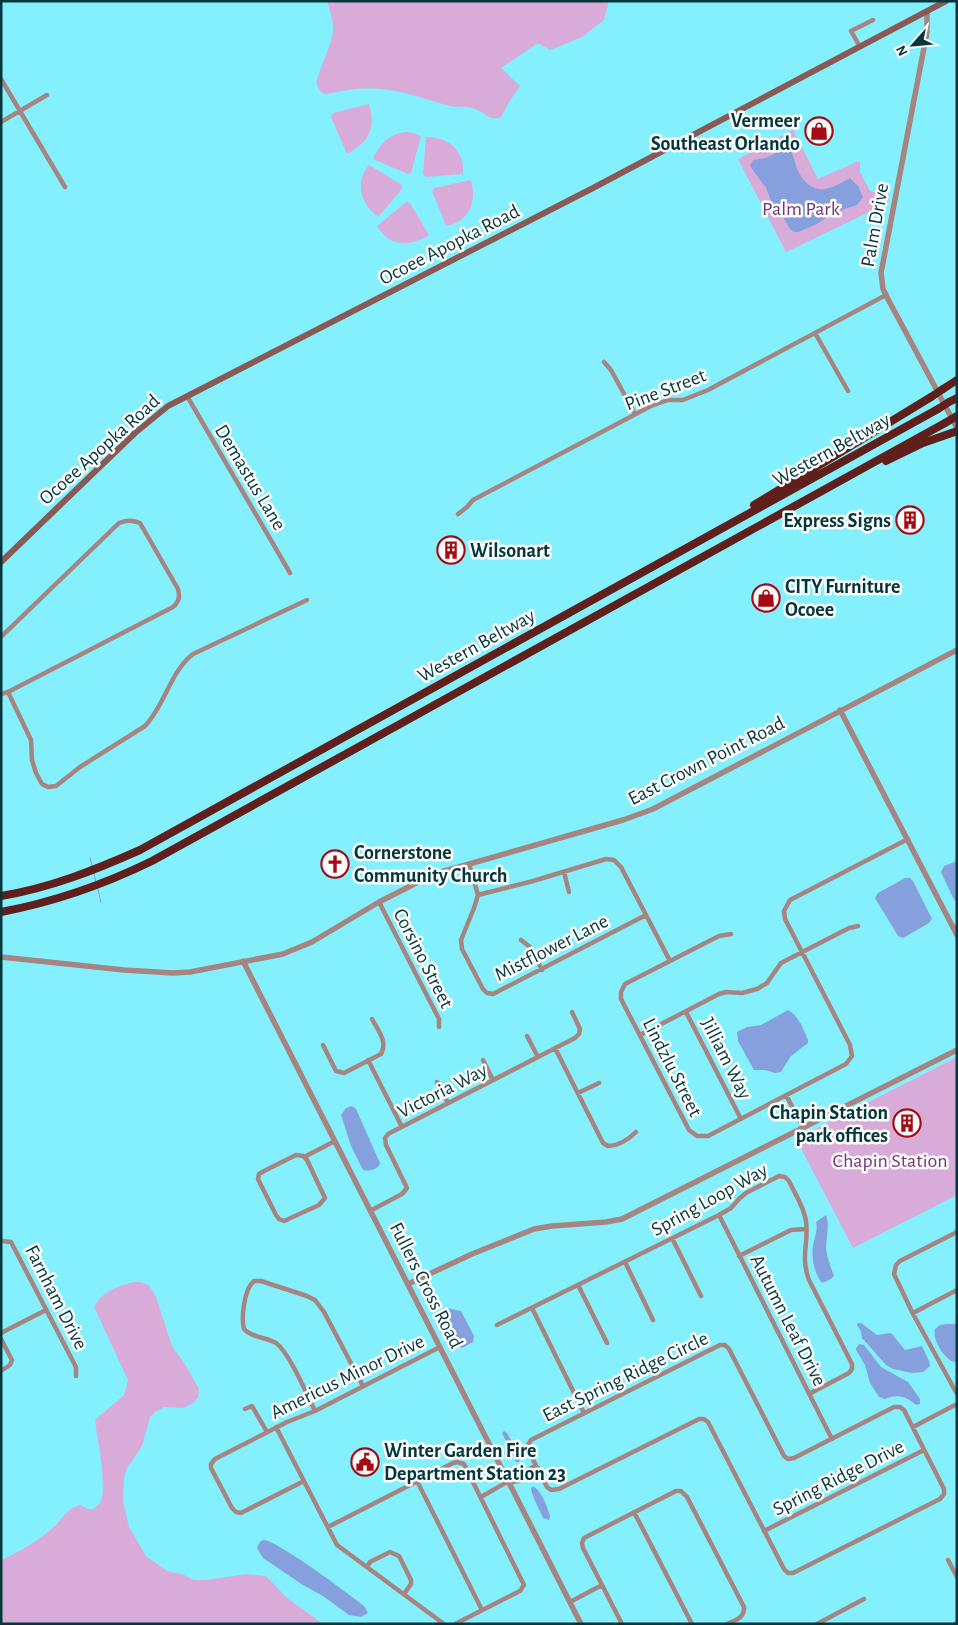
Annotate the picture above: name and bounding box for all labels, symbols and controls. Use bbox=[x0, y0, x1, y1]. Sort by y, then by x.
north arrow bbox=[888, 20, 938, 70]
text: N bbox=[894, 43, 911, 58]
place label: Vermeer Southeast Orlando bbox=[651, 111, 800, 154]
shop icon: Vermeer Southeast Orlando bbox=[804, 116, 834, 146]
street label: Palm Drive bbox=[858, 182, 892, 269]
park label: Palm Park bbox=[762, 199, 840, 219]
street label: Ocoee Apopka Road bbox=[376, 201, 523, 289]
street label: Pine Street bbox=[622, 365, 709, 415]
street label: Ocoee Apopka Road bbox=[36, 391, 164, 509]
street label: Western Beltway bbox=[769, 409, 894, 490]
street label: Demastus Lane bbox=[211, 421, 289, 534]
building icon: Express Signs bbox=[895, 505, 925, 535]
place label: Express Signs bbox=[783, 511, 891, 531]
building icon: Wilsonart bbox=[436, 535, 466, 565]
place label: Wilsonart bbox=[470, 541, 550, 561]
place label: CITY Furniture Ocoee bbox=[785, 577, 900, 620]
shop icon: CITY Furniture Ocoee bbox=[751, 583, 781, 613]
street label: Western Beltway bbox=[414, 605, 539, 686]
street label: East Crown Point Road bbox=[625, 713, 788, 809]
place label: Cornerstone Community Church bbox=[354, 843, 507, 886]
church icon: Cornerstone Community Church bbox=[320, 849, 350, 879]
street label: Corsino Street bbox=[389, 905, 457, 1012]
street label: Mistflower Lane bbox=[491, 911, 611, 985]
street label: Lindzlu Street bbox=[639, 1015, 706, 1120]
street label: Jilliam Way bbox=[697, 1015, 755, 1103]
street label: Victoria Way bbox=[394, 1060, 491, 1122]
place label: Chapin Station park offices bbox=[769, 1103, 888, 1146]
building icon: Chapin Station park offices bbox=[892, 1108, 922, 1138]
park label: Chapin Station bbox=[833, 1151, 947, 1171]
street label: Spring Loop Way bbox=[648, 1160, 771, 1240]
street label: Fullers Cross Road bbox=[386, 1219, 466, 1352]
street label: Farnham Drive bbox=[21, 1242, 91, 1353]
street label: Autumn Leaf Drive bbox=[746, 1252, 830, 1389]
street label: East Spring Ridge Circle bbox=[539, 1328, 711, 1426]
street label: Americus Minor Drive bbox=[267, 1331, 428, 1423]
street label: Spring Ridge Drive bbox=[770, 1436, 907, 1520]
place label: Winter Garden Fire Department Station 23 bbox=[384, 1441, 566, 1484]
public building icon: Winter Garden Fire Department Station 23 bbox=[350, 1447, 380, 1477]

